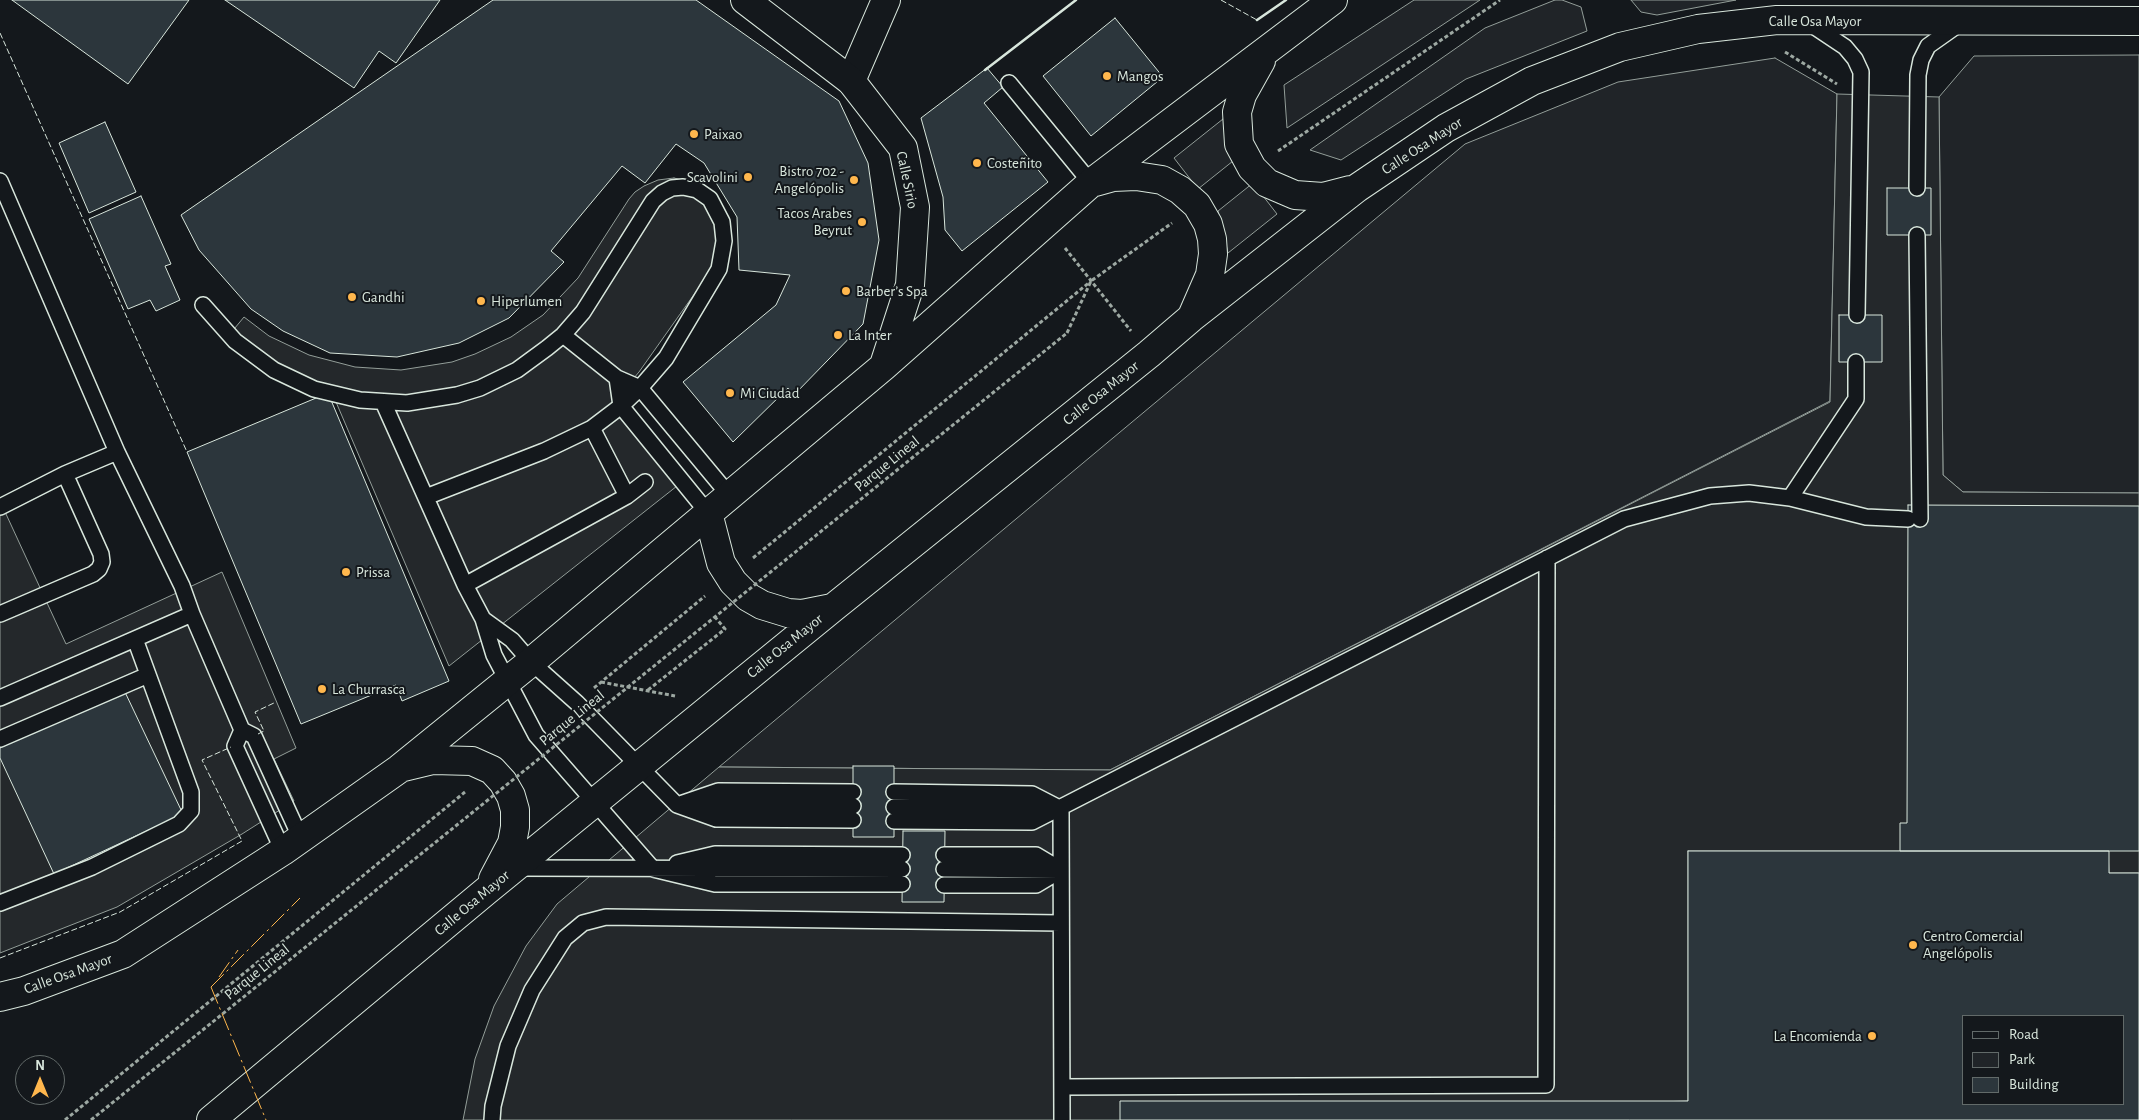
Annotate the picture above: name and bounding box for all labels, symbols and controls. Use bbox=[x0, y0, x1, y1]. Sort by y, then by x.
street label: Calle Osa Mayor bbox=[1769, 12, 1861, 30]
place label: Mangos bbox=[1117, 67, 1163, 85]
marker: Mangos bbox=[1101, 70, 1113, 82]
street label: Calle Osa Mayor bbox=[1378, 113, 1466, 179]
place label: Paixao bbox=[704, 125, 742, 143]
marker: Paixao bbox=[688, 128, 700, 140]
street label: Calle Sirio bbox=[892, 150, 922, 210]
place label: Costeñito bbox=[987, 154, 1042, 172]
marker: Costeñito bbox=[971, 157, 983, 169]
place label: Bistro 702 - Angelópolis bbox=[775, 162, 844, 197]
place label: Scavolini bbox=[687, 168, 738, 186]
marker: Scavolini bbox=[742, 171, 754, 183]
marker: Bistro 702 - Angelópolis bbox=[848, 174, 860, 186]
place label: Tacos Arabes Beyrut bbox=[777, 204, 852, 239]
marker: Tacos Arabes Beyrut bbox=[856, 216, 868, 228]
place label: Barber’s Spa bbox=[856, 282, 928, 300]
marker: Barber’s Spa bbox=[840, 285, 852, 297]
place label: Gandhi bbox=[362, 288, 405, 306]
marker: Gandhi bbox=[346, 291, 358, 303]
place label: Hiperlumen bbox=[491, 292, 562, 310]
marker: Hiperlumen bbox=[475, 295, 487, 307]
place label: La Inter bbox=[848, 326, 892, 344]
marker: La Inter bbox=[832, 329, 844, 341]
street label: Calle Osa Mayor bbox=[1059, 357, 1143, 429]
place label: Mi Ciudad bbox=[740, 384, 799, 402]
marker: Mi Ciudad bbox=[724, 387, 736, 399]
street label: Parque Lineal bbox=[851, 432, 923, 496]
place label: Prissa bbox=[356, 563, 390, 581]
marker: Prissa bbox=[340, 566, 352, 578]
street label: Calle Osa Mayor bbox=[743, 610, 827, 682]
place label: La Churrasca bbox=[332, 680, 405, 698]
marker: La Churrasca bbox=[316, 683, 328, 695]
street label: Parque Lineal bbox=[536, 686, 608, 750]
street label: Calle Osa Mayor bbox=[431, 866, 513, 940]
place label: Centro Comercial Angelópolis bbox=[1923, 927, 2023, 962]
marker: Centro Comercial Angelópolis bbox=[1907, 939, 1919, 951]
street label: Parque Lineal bbox=[221, 940, 293, 1004]
street label: Calle Osa Mayor bbox=[21, 950, 115, 998]
legend bbox=[1962, 1015, 2124, 1105]
place label: La Encomienda bbox=[1774, 1027, 1862, 1045]
text: Road bbox=[2009, 1027, 2039, 1042]
marker: La Encomienda bbox=[1866, 1030, 1878, 1042]
text: Park bbox=[2009, 1052, 2035, 1067]
north arrow bbox=[15, 1055, 65, 1105]
text: N bbox=[35, 1059, 45, 1073]
text: Building bbox=[2009, 1077, 2059, 1092]

